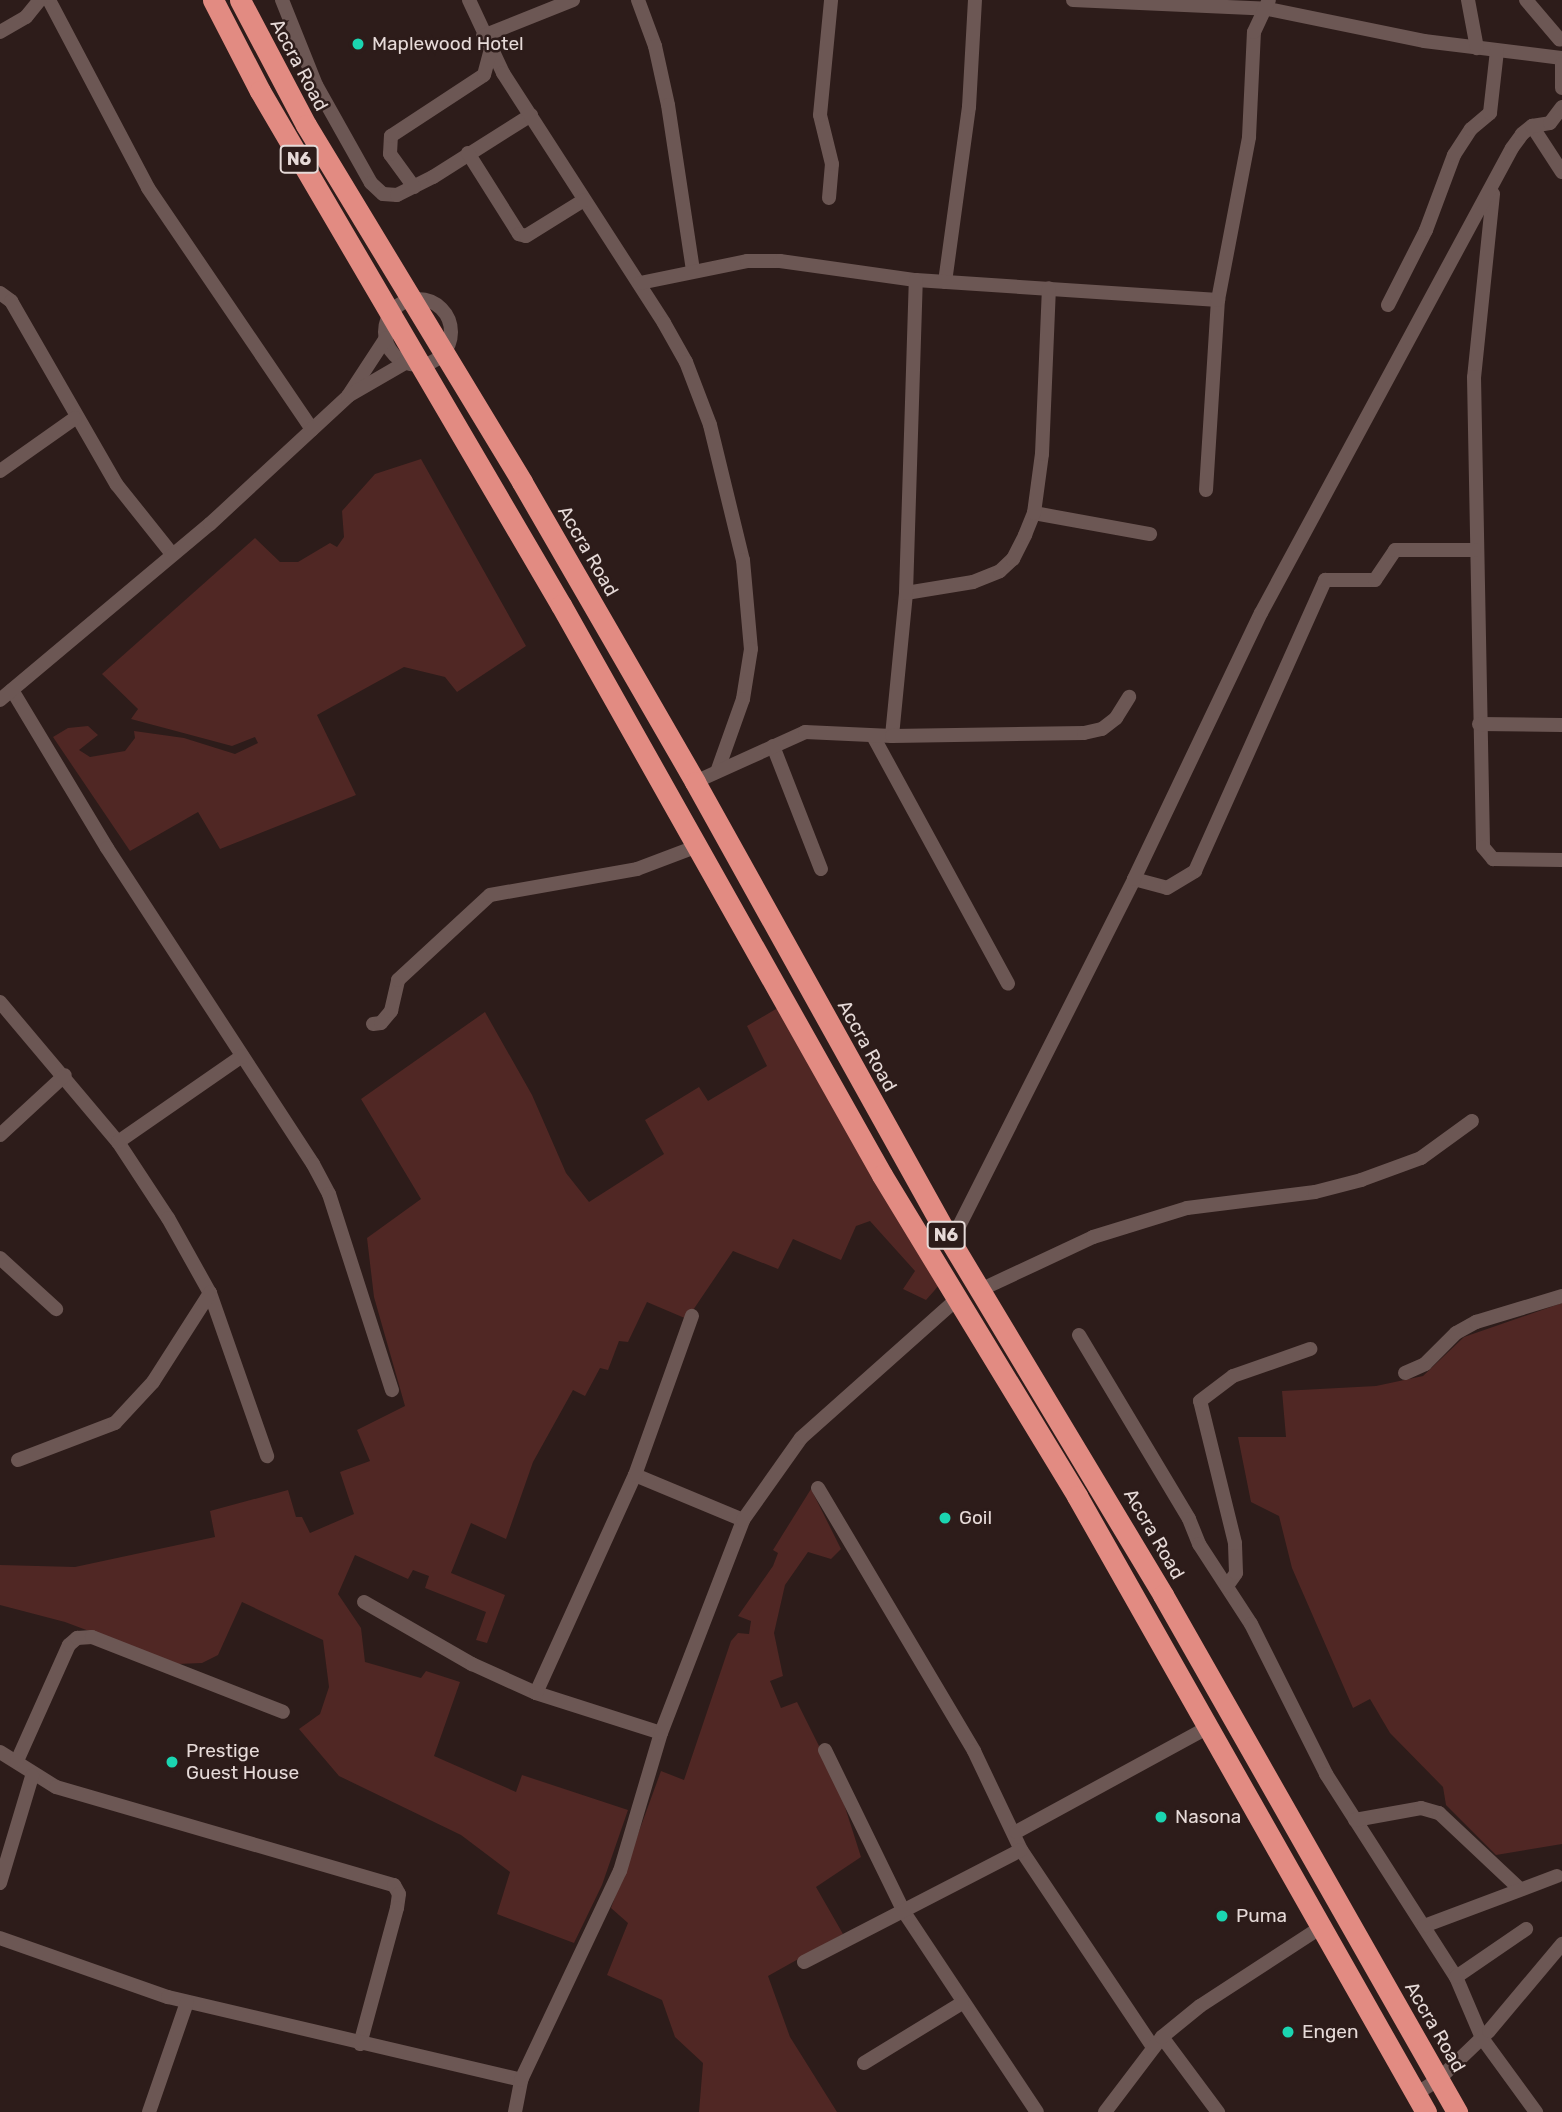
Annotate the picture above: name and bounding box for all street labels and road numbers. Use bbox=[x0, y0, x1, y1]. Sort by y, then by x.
street label: Accra Road bbox=[265, 15, 333, 115]
road number: N6 bbox=[278, 144, 320, 174]
street label: Accra Road bbox=[553, 502, 623, 600]
street label: Accra Road bbox=[833, 996, 901, 1096]
road number: N6 bbox=[925, 1220, 967, 1250]
street label: Accra Road bbox=[1119, 1485, 1189, 1583]
street label: Accra Road bbox=[1400, 1978, 1470, 2076]

